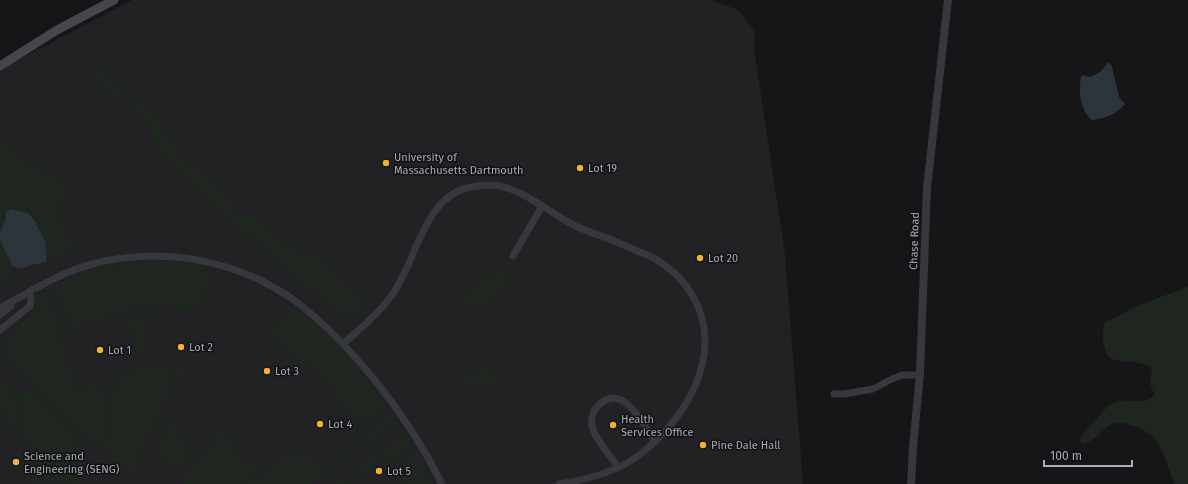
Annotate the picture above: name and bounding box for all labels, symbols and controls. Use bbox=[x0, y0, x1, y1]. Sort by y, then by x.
place label: University of Massachusetts Dartmouth bbox=[394, 151, 524, 177]
marker: University of Massachusetts Dartmouth bbox=[381, 158, 391, 168]
place label: Lot 19 bbox=[588, 162, 617, 175]
marker: Lot 19 bbox=[575, 163, 585, 173]
street label: Chase Road bbox=[907, 212, 922, 270]
place label: Lot 20 bbox=[708, 252, 738, 265]
marker: Lot 20 bbox=[695, 253, 705, 263]
place label: Lot 2 bbox=[189, 341, 213, 354]
marker: Lot 2 bbox=[176, 342, 186, 352]
place label: Lot 1 bbox=[108, 344, 131, 357]
marker: Lot 1 bbox=[95, 345, 105, 355]
place label: Lot 3 bbox=[275, 365, 299, 378]
marker: Lot 3 bbox=[262, 366, 272, 376]
place label: Health Services Office bbox=[621, 413, 694, 439]
place label: Lot 4 bbox=[328, 418, 353, 431]
marker: Lot 4 bbox=[315, 419, 325, 429]
marker: Health Services Office bbox=[608, 420, 618, 430]
place label: Pine Dale Hall bbox=[711, 439, 781, 452]
marker: Pine Dale Hall bbox=[698, 440, 708, 450]
scale bar bbox=[1044, 442, 1132, 468]
text: 100 m bbox=[1050, 449, 1082, 463]
place label: Science and Engineering (SENG) bbox=[24, 450, 120, 476]
marker: Science and Engineering (SENG) bbox=[11, 457, 21, 467]
place label: Lot 5 bbox=[387, 465, 412, 478]
marker: Lot 5 bbox=[374, 466, 384, 476]

